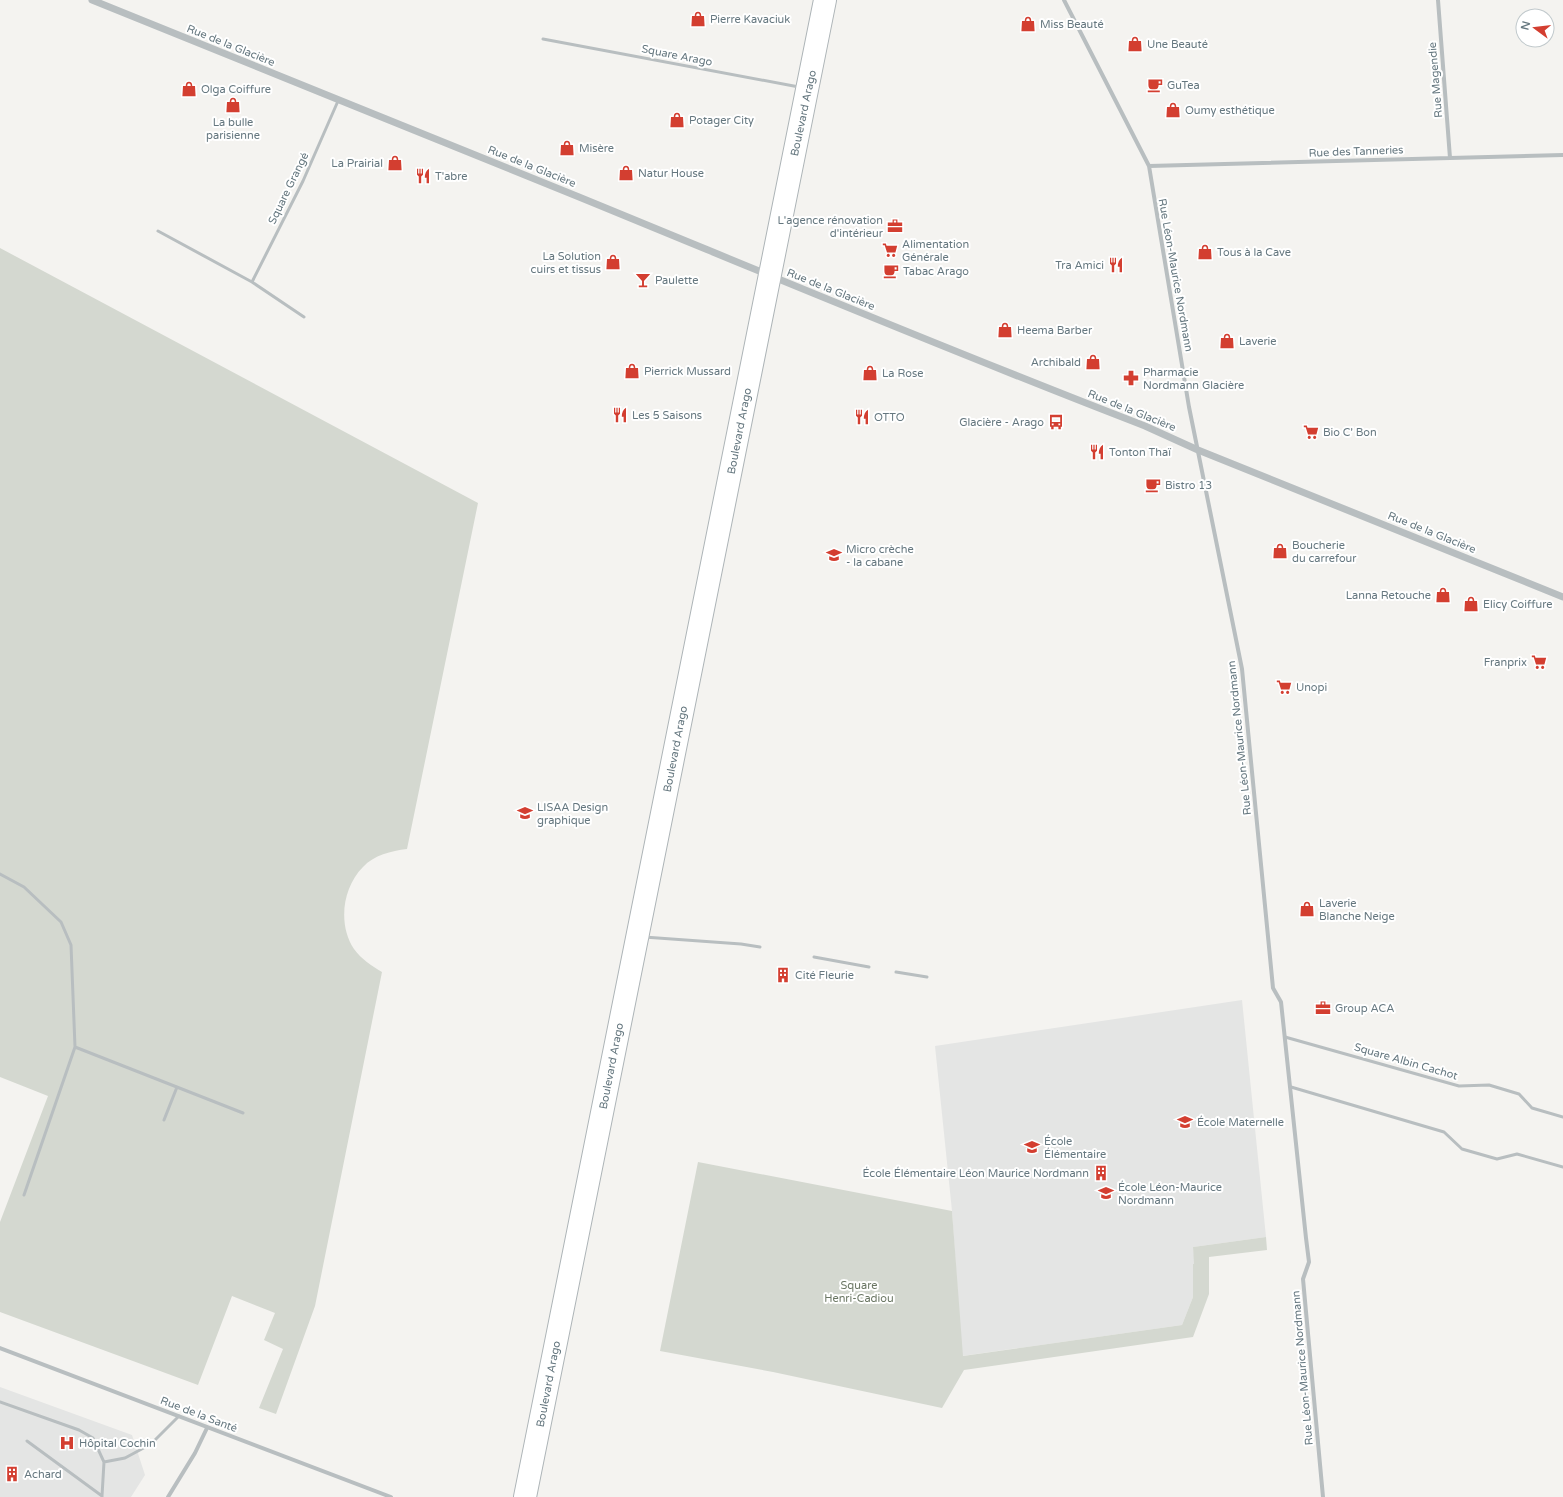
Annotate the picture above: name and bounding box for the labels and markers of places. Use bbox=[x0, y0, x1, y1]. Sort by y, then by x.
shop icon: Pierre Kavaciuk bbox=[689, 10, 707, 28]
place label: Pierre Kavaciuk bbox=[710, 13, 790, 26]
shop icon: Miss Beauté bbox=[1019, 15, 1037, 33]
place label: Miss Beauté bbox=[1040, 18, 1104, 31]
shop icon: Une Beauté bbox=[1126, 35, 1144, 53]
place label: Une Beauté bbox=[1147, 38, 1208, 51]
cafe icon: GuTea bbox=[1146, 76, 1164, 94]
place label: GuTea bbox=[1167, 79, 1200, 92]
shop icon: Olga Coiffure bbox=[180, 80, 198, 98]
place label: Olga Coiffure bbox=[201, 83, 271, 96]
shop icon: La bulle parisienne bbox=[224, 96, 242, 114]
shop icon: Oumy esthétique bbox=[1164, 101, 1182, 119]
place label: Oumy esthétique bbox=[1185, 104, 1275, 117]
shop icon: Potager City bbox=[668, 111, 686, 129]
place label: Potager City bbox=[689, 114, 754, 127]
place label: La bulle parisienne bbox=[206, 116, 260, 142]
shop icon: Misère bbox=[558, 139, 576, 157]
place label: Misère bbox=[579, 142, 614, 155]
shop icon: La Prairial bbox=[386, 154, 404, 172]
place label: La Prairial bbox=[331, 157, 383, 170]
shop icon: Natur House bbox=[617, 164, 635, 182]
restaurant icon: T'abre bbox=[414, 167, 432, 185]
place label: Natur House bbox=[638, 167, 704, 180]
place label: T'abre bbox=[435, 170, 468, 183]
place label: L'agence rénovation d'intérieur bbox=[778, 214, 884, 240]
office icon: L'agence rénovation d'intérieur bbox=[886, 217, 904, 235]
place label: Alimentation Générale bbox=[902, 238, 969, 264]
supermarket icon: Alimentation Générale bbox=[881, 241, 899, 259]
shop icon: Tous à la Cave bbox=[1196, 243, 1214, 261]
place label: Tous à la Cave bbox=[1217, 246, 1291, 259]
place label: La Solution cuirs et tissus bbox=[531, 250, 601, 276]
shop icon: La Solution cuirs et tissus bbox=[604, 253, 622, 271]
restaurant icon: Tra Amici bbox=[1107, 256, 1125, 274]
place label: Tra Amici bbox=[1055, 259, 1104, 272]
cafe icon: Tabac Arago bbox=[882, 262, 900, 280]
place label: Tabac Arago bbox=[903, 265, 969, 278]
bar icon: Paulette bbox=[634, 271, 652, 289]
place label: Paulette bbox=[655, 274, 698, 287]
shop icon: Heema Barber bbox=[996, 321, 1014, 339]
place label: Heema Barber bbox=[1017, 324, 1093, 337]
shop icon: Laverie bbox=[1218, 332, 1236, 350]
place label: Laverie bbox=[1239, 335, 1277, 348]
shop icon: Archibald bbox=[1084, 353, 1102, 371]
place label: Archibald bbox=[1031, 356, 1081, 369]
shop icon: Pierrick Mussard bbox=[623, 362, 641, 380]
shop icon: La Rose bbox=[861, 364, 879, 382]
place label: Pierrick Mussard bbox=[644, 365, 731, 378]
place label: Pharmacie Nordmann Glacière bbox=[1143, 366, 1244, 392]
place label: La Rose bbox=[882, 367, 923, 380]
pharmacy icon: Pharmacie Nordmann Glacière bbox=[1122, 369, 1140, 387]
restaurant icon: Les 5 Saisons bbox=[611, 406, 629, 424]
restaurant icon: OTTO bbox=[853, 408, 871, 426]
place label: Les 5 Saisons bbox=[632, 409, 702, 422]
place label: OTTO bbox=[874, 411, 905, 424]
bus stop icon: Glacière - Arago bbox=[1047, 413, 1065, 431]
place label: Glacière - Arago bbox=[959, 416, 1044, 429]
supermarket icon: Bio C' Bon bbox=[1302, 423, 1320, 441]
place label: Bio C' Bon bbox=[1323, 426, 1377, 439]
restaurant icon: Tonton Thaï bbox=[1088, 443, 1106, 461]
place label: Tonton Thaï bbox=[1109, 446, 1171, 459]
cafe icon: Bistro 13 bbox=[1144, 476, 1162, 494]
place label: Bistro 13 bbox=[1165, 479, 1212, 492]
place label: Boucherie du carrefour bbox=[1292, 539, 1357, 565]
shop icon: Boucherie du carrefour bbox=[1271, 542, 1289, 560]
place label: Micro crèche - la cabane bbox=[846, 543, 914, 569]
school or university icon: Micro crèche - la cabane bbox=[825, 546, 843, 564]
shop icon: Lanna Retouche bbox=[1434, 586, 1452, 604]
place label: Lanna Retouche bbox=[1346, 589, 1431, 602]
shop icon: Elicy Coiffure bbox=[1462, 595, 1480, 613]
place label: Elicy Coiffure bbox=[1483, 598, 1553, 611]
supermarket icon: Franprix bbox=[1530, 653, 1548, 671]
place label: Franprix bbox=[1484, 656, 1527, 669]
supermarket icon: Unopi bbox=[1275, 678, 1293, 696]
place label: Unopi bbox=[1296, 681, 1327, 694]
place label: LISAA Design graphique bbox=[537, 801, 608, 827]
school or university icon: LISAA Design graphique bbox=[516, 804, 534, 822]
place label: Laverie Blanche Neige bbox=[1319, 897, 1395, 923]
shop icon: Laverie Blanche Neige bbox=[1298, 900, 1316, 918]
building icon: Cité Fleurie bbox=[774, 966, 792, 984]
place label: Cité Fleurie bbox=[795, 969, 854, 982]
office icon: Group ACA bbox=[1314, 999, 1332, 1017]
place label: Group ACA bbox=[1335, 1002, 1394, 1015]
school or university icon: École Maternelle bbox=[1176, 1113, 1194, 1131]
place label: École Maternelle bbox=[1197, 1115, 1284, 1129]
place label: École Élémentaire bbox=[1044, 1134, 1106, 1161]
school or university icon: École Élémentaire bbox=[1023, 1138, 1041, 1156]
building icon: École Élémentaire Léon Maurice Nordmann bbox=[1092, 1164, 1110, 1182]
place label: École Élémentaire Léon Maurice Nordmann bbox=[863, 1166, 1089, 1180]
place label: École Léon-Maurice Nordmann bbox=[1118, 1180, 1222, 1207]
school or university icon: École Léon-Maurice Nordmann bbox=[1097, 1184, 1115, 1202]
hospital icon: Hôpital Cochin bbox=[58, 1434, 76, 1452]
place label: Hôpital Cochin bbox=[79, 1437, 156, 1450]
building icon: Achard bbox=[3, 1465, 21, 1483]
place label: Achard bbox=[24, 1468, 62, 1481]

